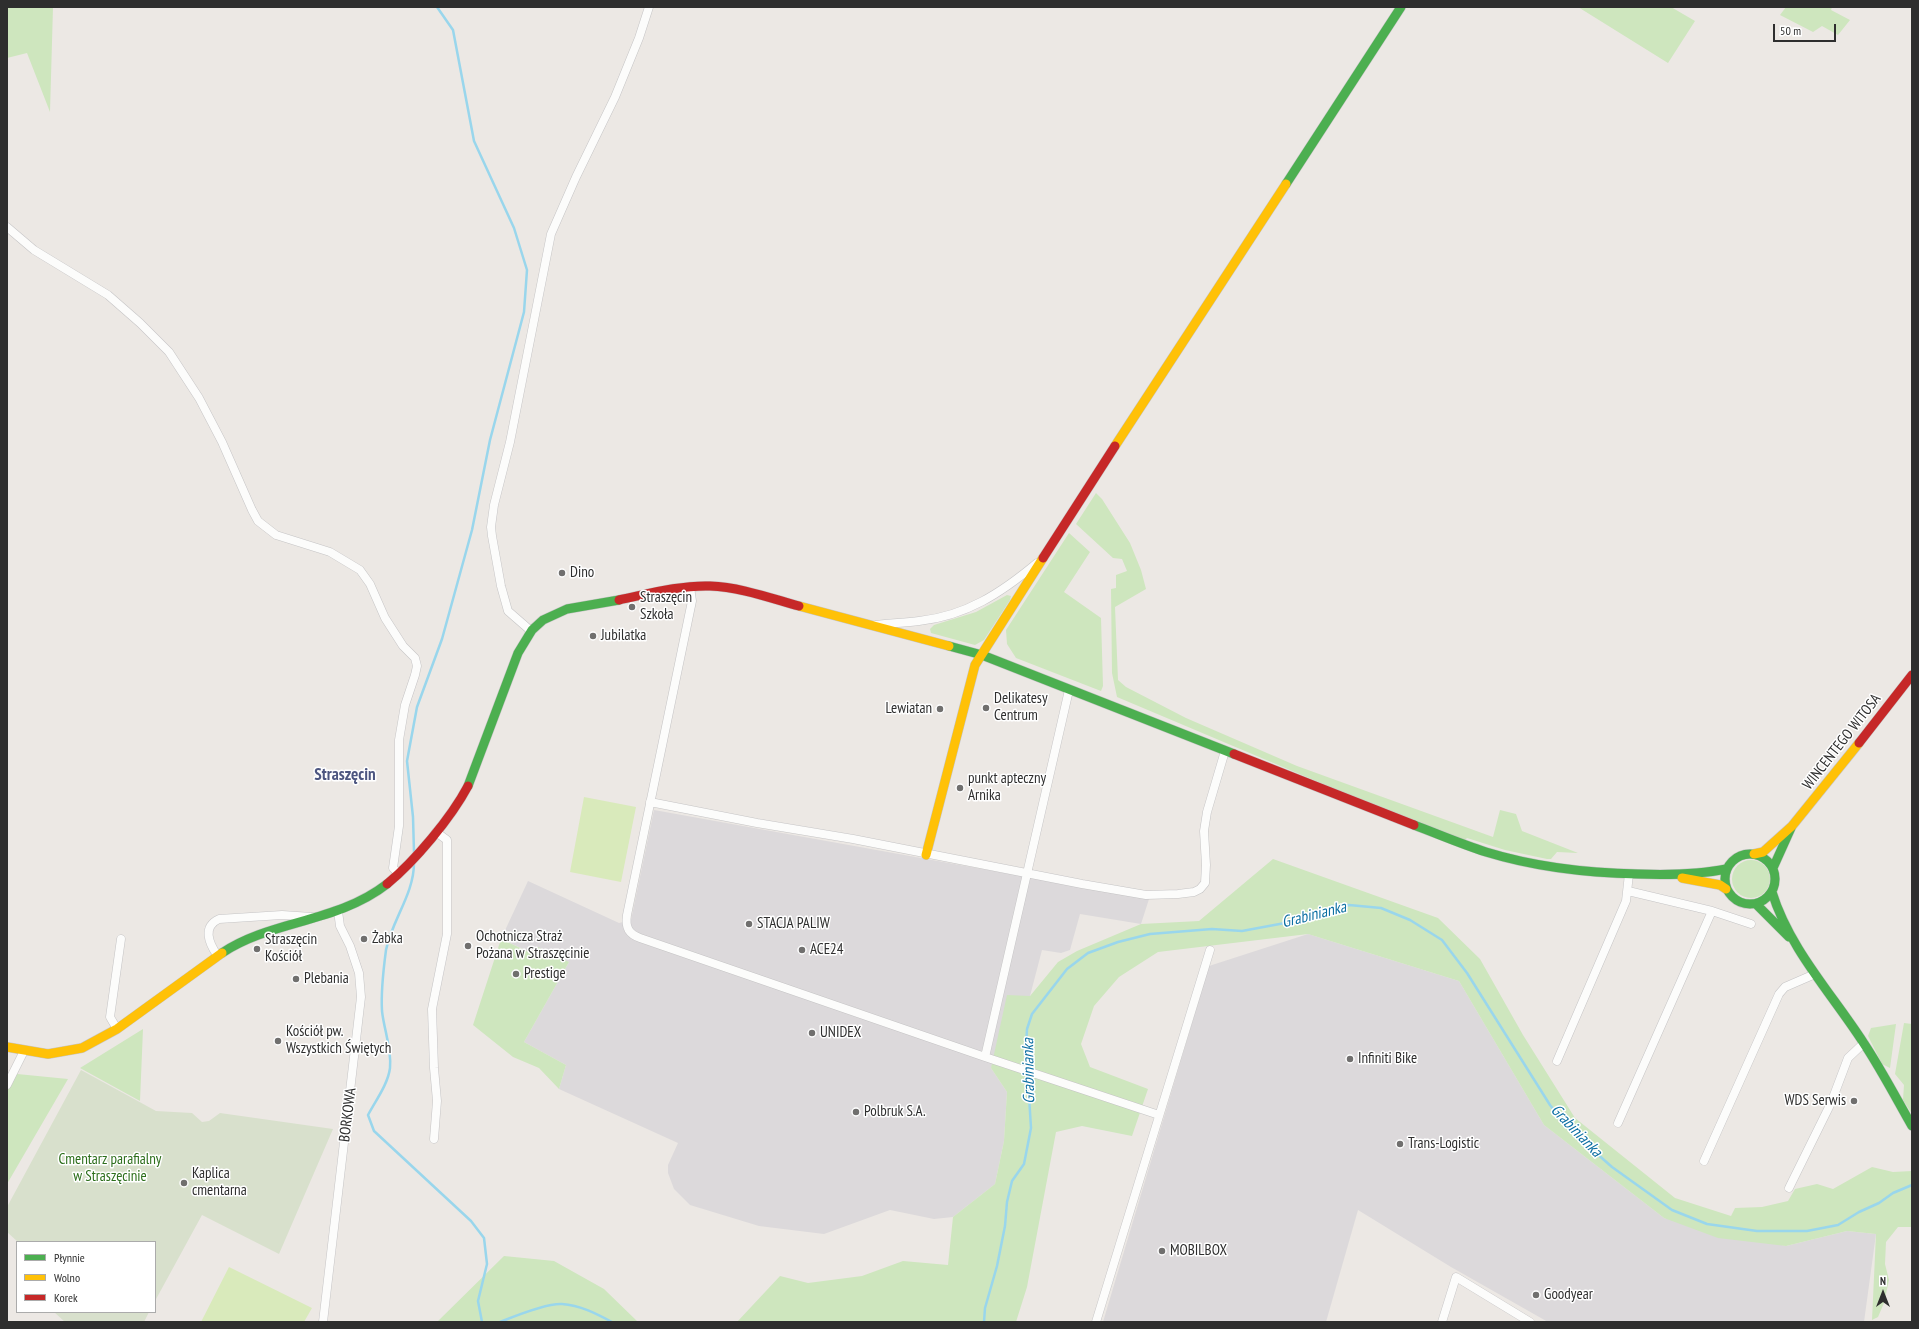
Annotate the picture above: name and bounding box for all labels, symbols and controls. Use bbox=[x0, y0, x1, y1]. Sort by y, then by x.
scale bar bbox=[1775, 16, 1838, 42]
text: 50 m bbox=[1780, 23, 1801, 38]
place label: Dino bbox=[570, 564, 594, 582]
marker: Dino bbox=[557, 568, 567, 578]
place label: Straszęcin Szkoła bbox=[640, 589, 692, 624]
marker: Straszęcin Szkoła bbox=[627, 602, 637, 612]
place label: Jubilatka bbox=[601, 627, 646, 645]
marker: Jubilatka bbox=[588, 631, 598, 641]
place label: Delikatesy Centrum bbox=[994, 690, 1048, 725]
street label: WINCENTEGO WITOSA bbox=[1799, 691, 1885, 793]
place label: Lewiatan bbox=[886, 700, 932, 718]
marker: Delikatesy Centrum bbox=[981, 703, 991, 713]
marker: Lewiatan bbox=[935, 704, 945, 714]
district label: Straszęcin bbox=[314, 765, 376, 785]
place label: punkt apteczny Arnika bbox=[968, 770, 1046, 805]
marker: punkt apteczny Arnika bbox=[955, 783, 965, 793]
water label: Grabinianka bbox=[1280, 898, 1348, 932]
place label: STACJA PALIW bbox=[757, 915, 830, 933]
marker: STACJA PALIW bbox=[744, 919, 754, 929]
place label: Ochotnicza Straż Pożana w Straszęcinie bbox=[476, 928, 589, 963]
place label: Żabka bbox=[372, 930, 403, 948]
place label: Straszęcin Kościół bbox=[265, 931, 317, 966]
marker: Żabka bbox=[359, 934, 369, 944]
marker: Ochotnicza Straż Pożana w Straszęcinie bbox=[463, 941, 473, 951]
place label: ACE24 bbox=[810, 941, 844, 959]
marker: Straszęcin Kościół bbox=[252, 944, 262, 954]
marker: ACE24 bbox=[797, 945, 807, 955]
place label: Prestige bbox=[524, 965, 566, 983]
marker: Prestige bbox=[511, 969, 521, 979]
place label: Plebania bbox=[304, 970, 349, 988]
marker: Plebania bbox=[291, 974, 301, 984]
place label: Kościół pw. Wszystkich Świętych bbox=[286, 1023, 391, 1058]
place label: UNIDEX bbox=[820, 1024, 861, 1042]
marker: UNIDEX bbox=[807, 1028, 817, 1038]
marker: Kościół pw. Wszystkich Świętych bbox=[273, 1036, 283, 1046]
water label: Grabinianka bbox=[1019, 1038, 1039, 1104]
place label: Infiniti Bike bbox=[1358, 1050, 1417, 1068]
marker: Infiniti Bike bbox=[1345, 1054, 1355, 1064]
street label: BORKOWA bbox=[336, 1087, 360, 1143]
place label: WDS Serwis bbox=[1785, 1092, 1846, 1110]
marker: WDS Serwis bbox=[1849, 1096, 1859, 1106]
water label: Grabinianka bbox=[1546, 1101, 1606, 1161]
place label: Polbruk S.A. bbox=[864, 1103, 926, 1121]
marker: Polbruk S.A. bbox=[851, 1107, 861, 1117]
place label: Trans-Logistic bbox=[1408, 1135, 1479, 1153]
marker: Trans-Logistic bbox=[1395, 1139, 1405, 1149]
park label: Cmentarz parafialny w Straszęcinie bbox=[59, 1151, 161, 1186]
place label: Kaplica cmentarna bbox=[192, 1165, 247, 1200]
marker: Kaplica cmentarna bbox=[179, 1178, 189, 1188]
legend bbox=[16, 1241, 156, 1313]
place label: MOBILBOX bbox=[1170, 1242, 1227, 1260]
marker: MOBILBOX bbox=[1157, 1246, 1167, 1256]
text: Płynnie bbox=[54, 1250, 85, 1265]
text: Wolno bbox=[54, 1270, 80, 1285]
north arrow bbox=[1863, 1273, 1903, 1313]
text: N bbox=[1880, 1274, 1886, 1288]
place label: Goodyear bbox=[1544, 1286, 1593, 1304]
text: Korek bbox=[54, 1290, 78, 1305]
marker: Goodyear bbox=[1531, 1290, 1541, 1300]

